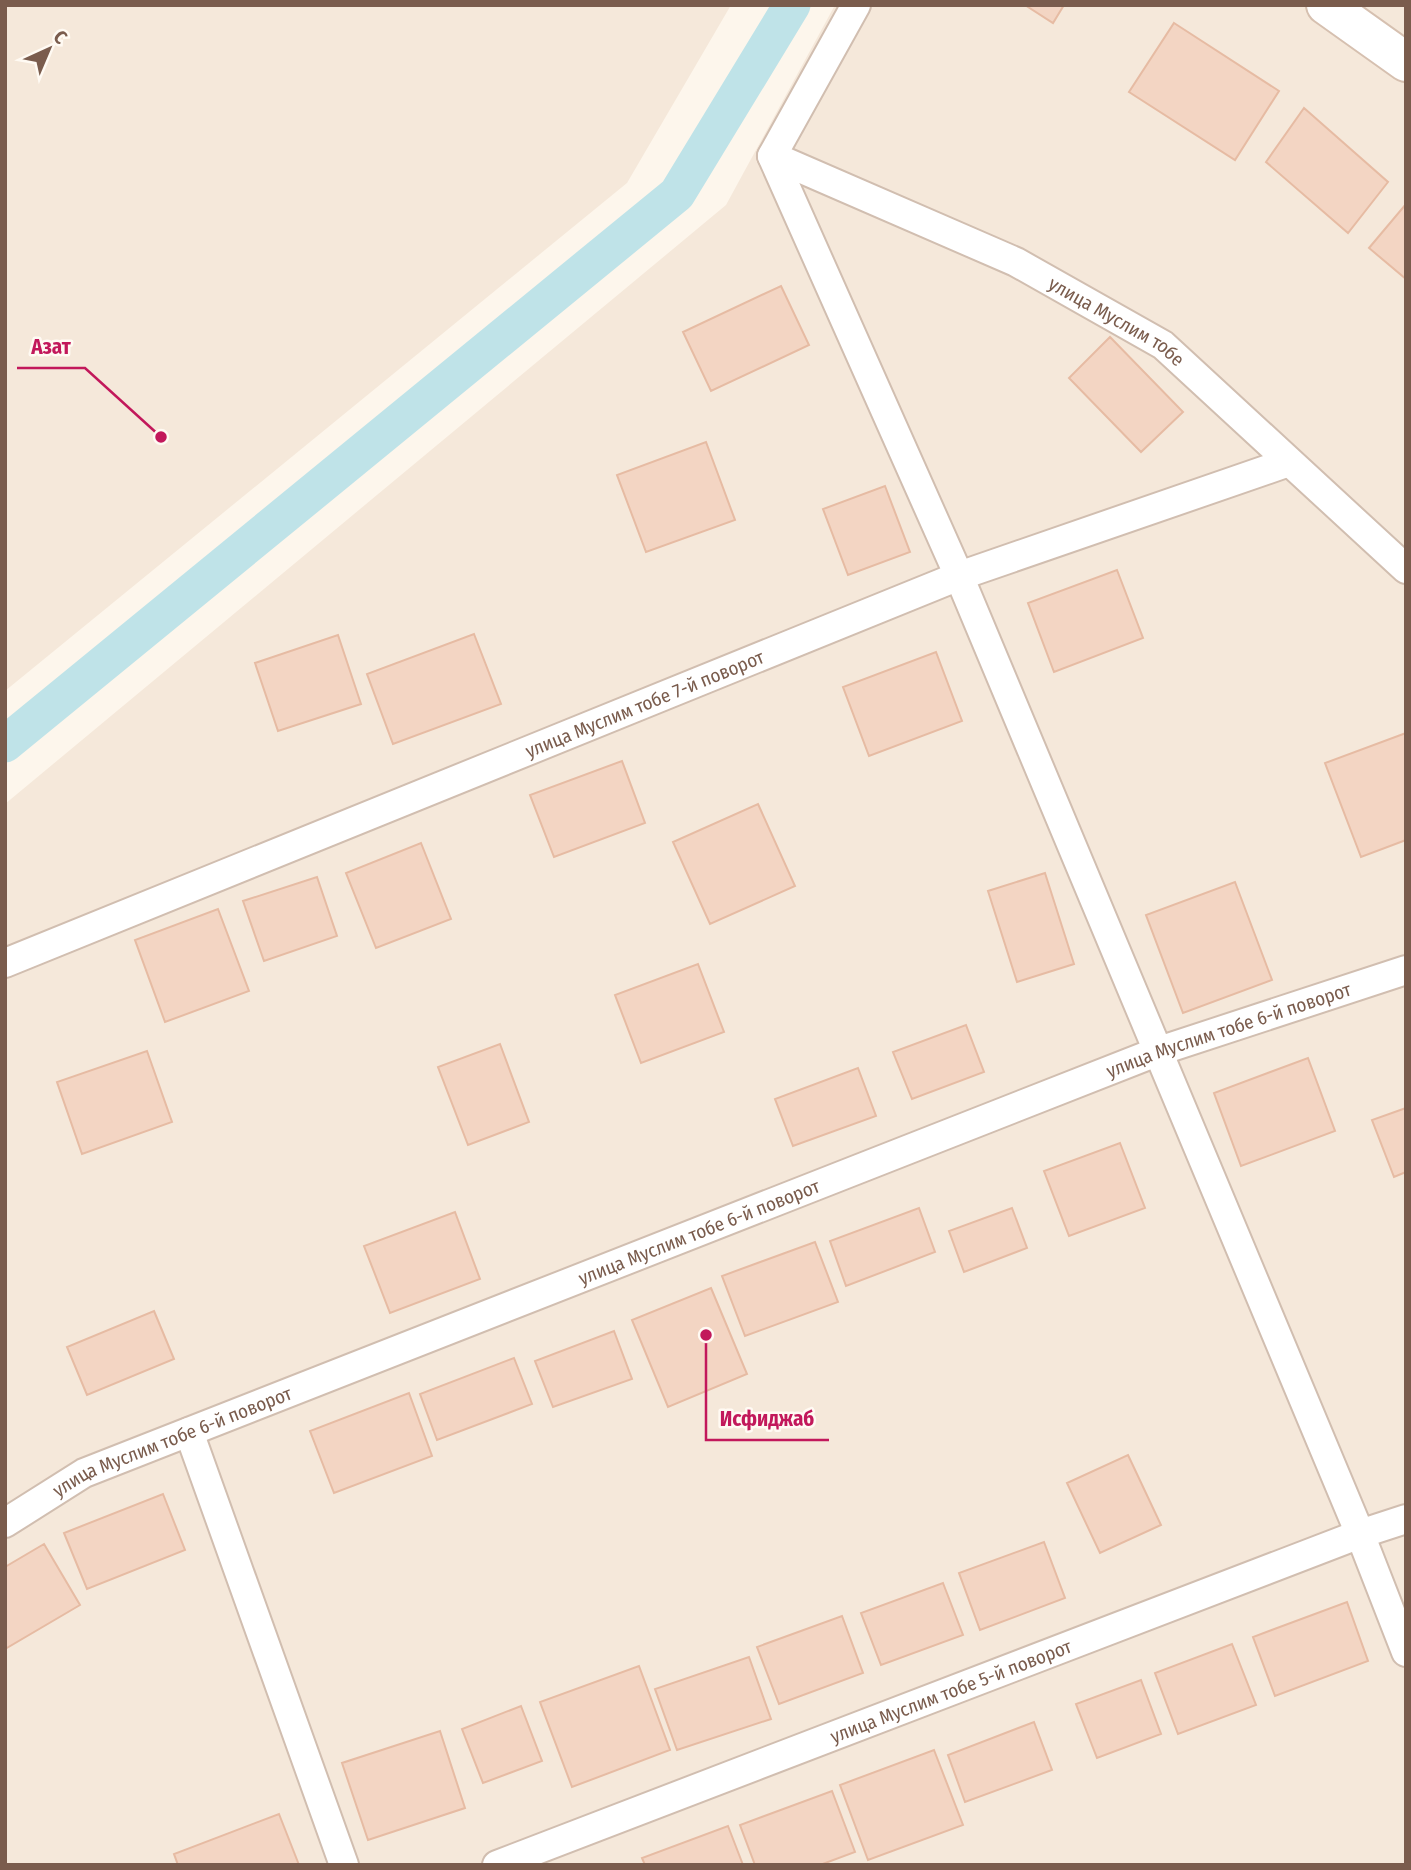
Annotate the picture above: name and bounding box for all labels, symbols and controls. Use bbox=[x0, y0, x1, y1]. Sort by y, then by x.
north arrow bbox=[14, 14, 84, 84]
text: С bbox=[49, 25, 72, 49]
street label: улица Муслим тобе bbox=[1045, 272, 1189, 371]
callout: Азат bbox=[17, 326, 85, 368]
text: Азат bbox=[30, 334, 72, 360]
street label: улица Муслим тобе 7-й поворот bbox=[522, 645, 768, 763]
street label: улица Муслим тобе 6-й поворот bbox=[1103, 978, 1354, 1083]
street label: улица Муслим тобе 6-й поворот bbox=[575, 1174, 823, 1290]
street label: улица Муслим тобе 6-й поворот bbox=[48, 1381, 295, 1502]
callout: Исфиджаб bbox=[706, 1398, 829, 1440]
text: Исфиджаб bbox=[720, 1406, 814, 1432]
street label: улица Муслим тобе 5-й поворот bbox=[827, 1635, 1075, 1748]

